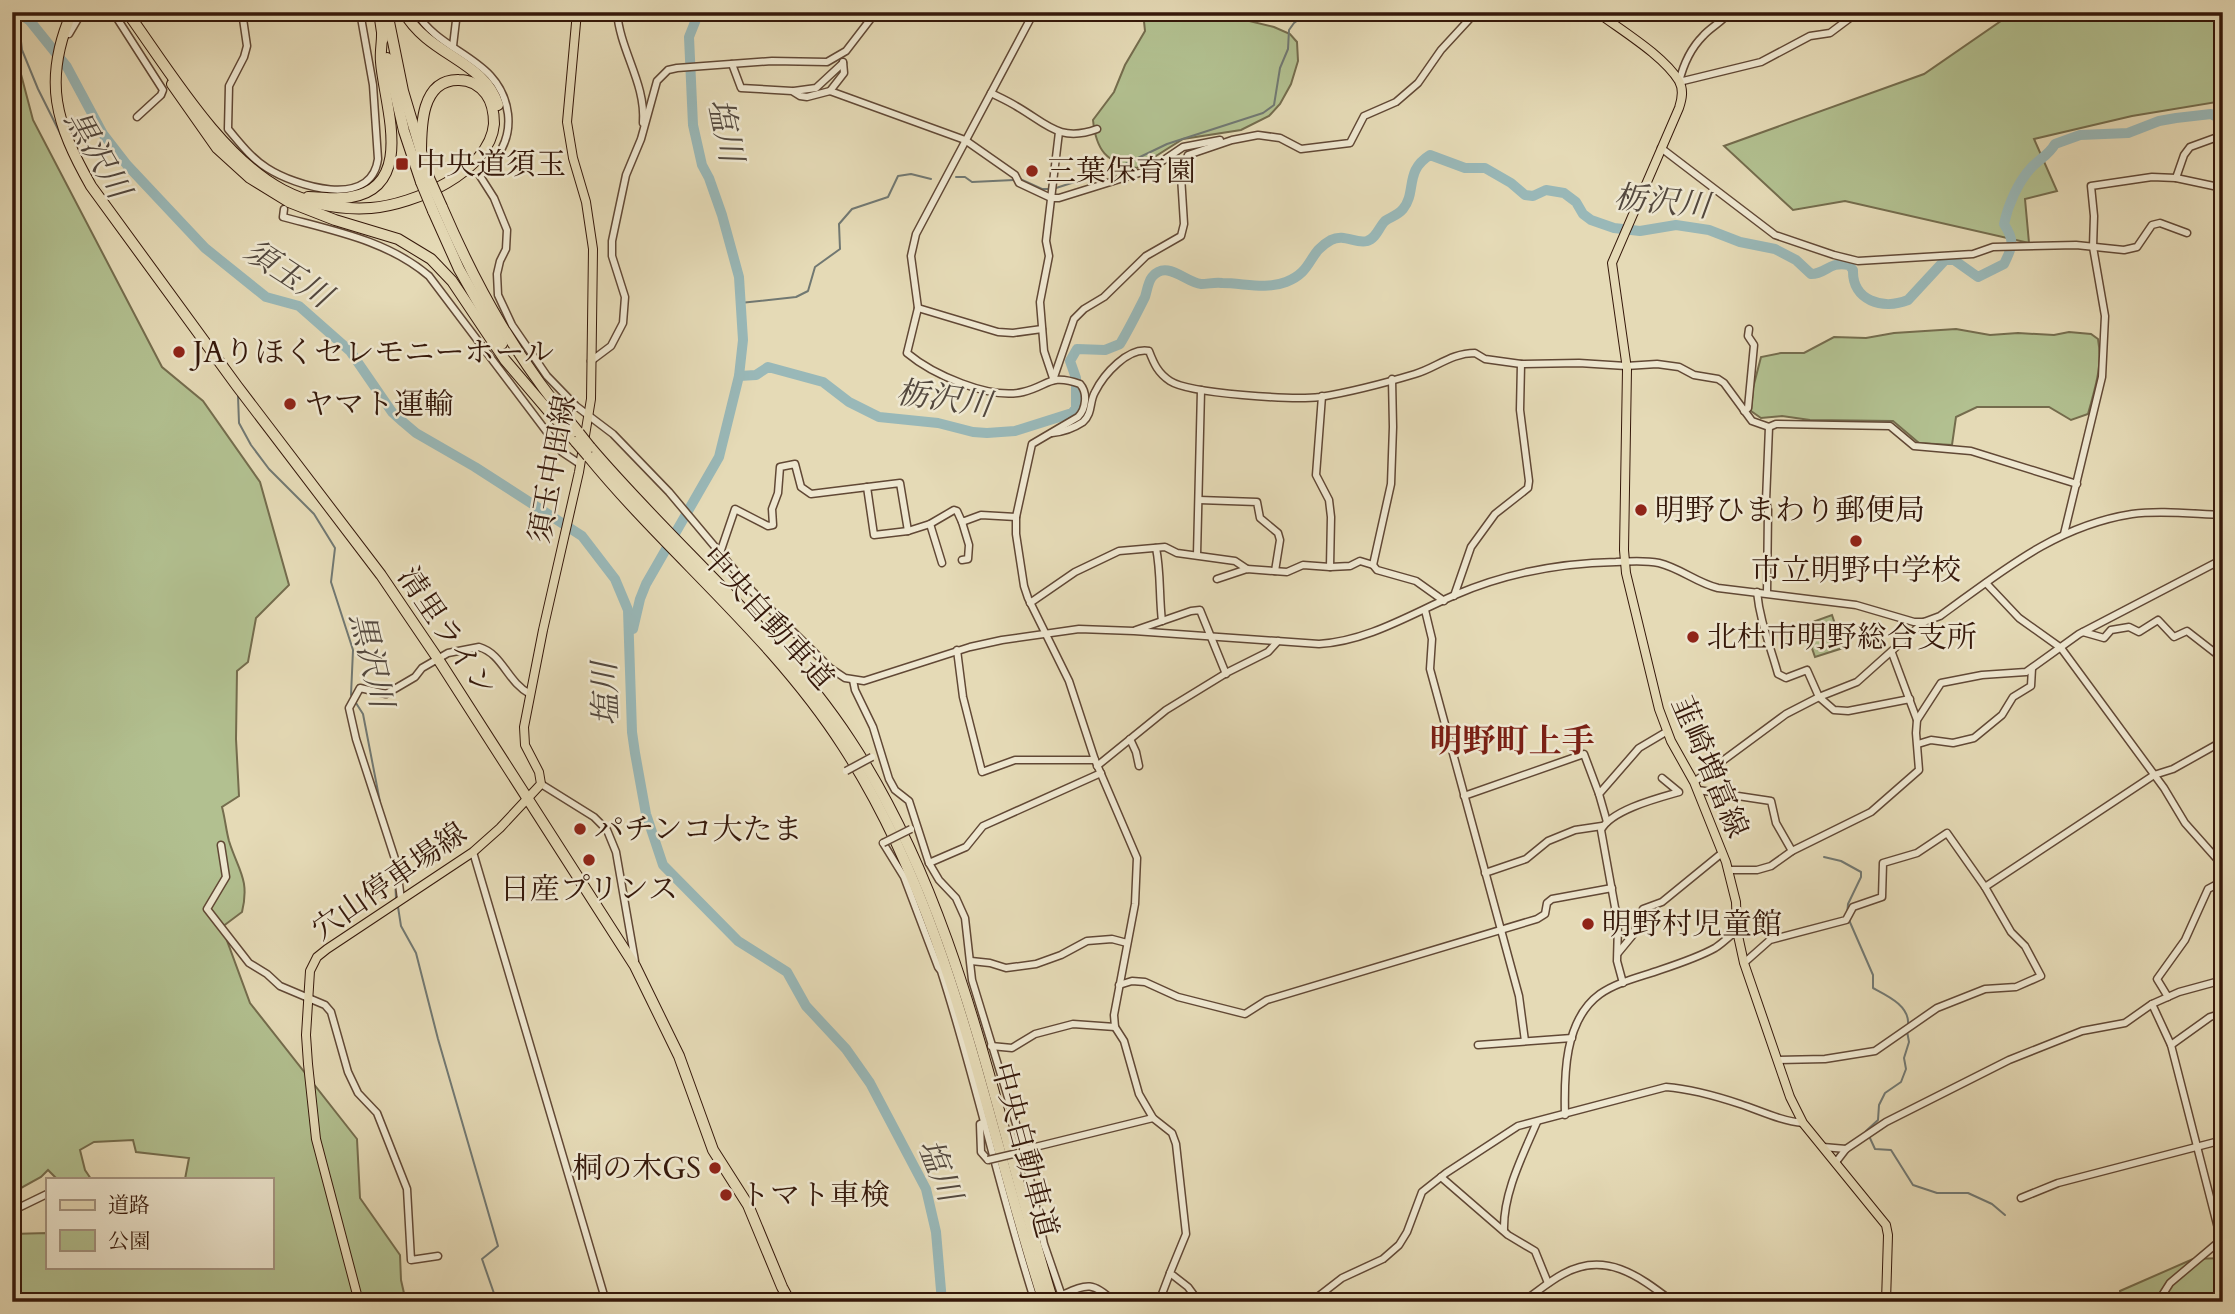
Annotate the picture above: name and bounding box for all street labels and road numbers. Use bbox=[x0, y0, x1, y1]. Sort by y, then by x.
street label: 須玉中田線 bbox=[519, 392, 586, 547]
street label: 中央自動車道 bbox=[692, 538, 843, 699]
street label: 清里ライン bbox=[388, 559, 505, 706]
street label: 韮崎増富線 bbox=[1661, 690, 1758, 844]
street label: 穴山停車場線 bbox=[304, 813, 475, 950]
street label: 中央自動車道 bbox=[981, 1058, 1068, 1242]

